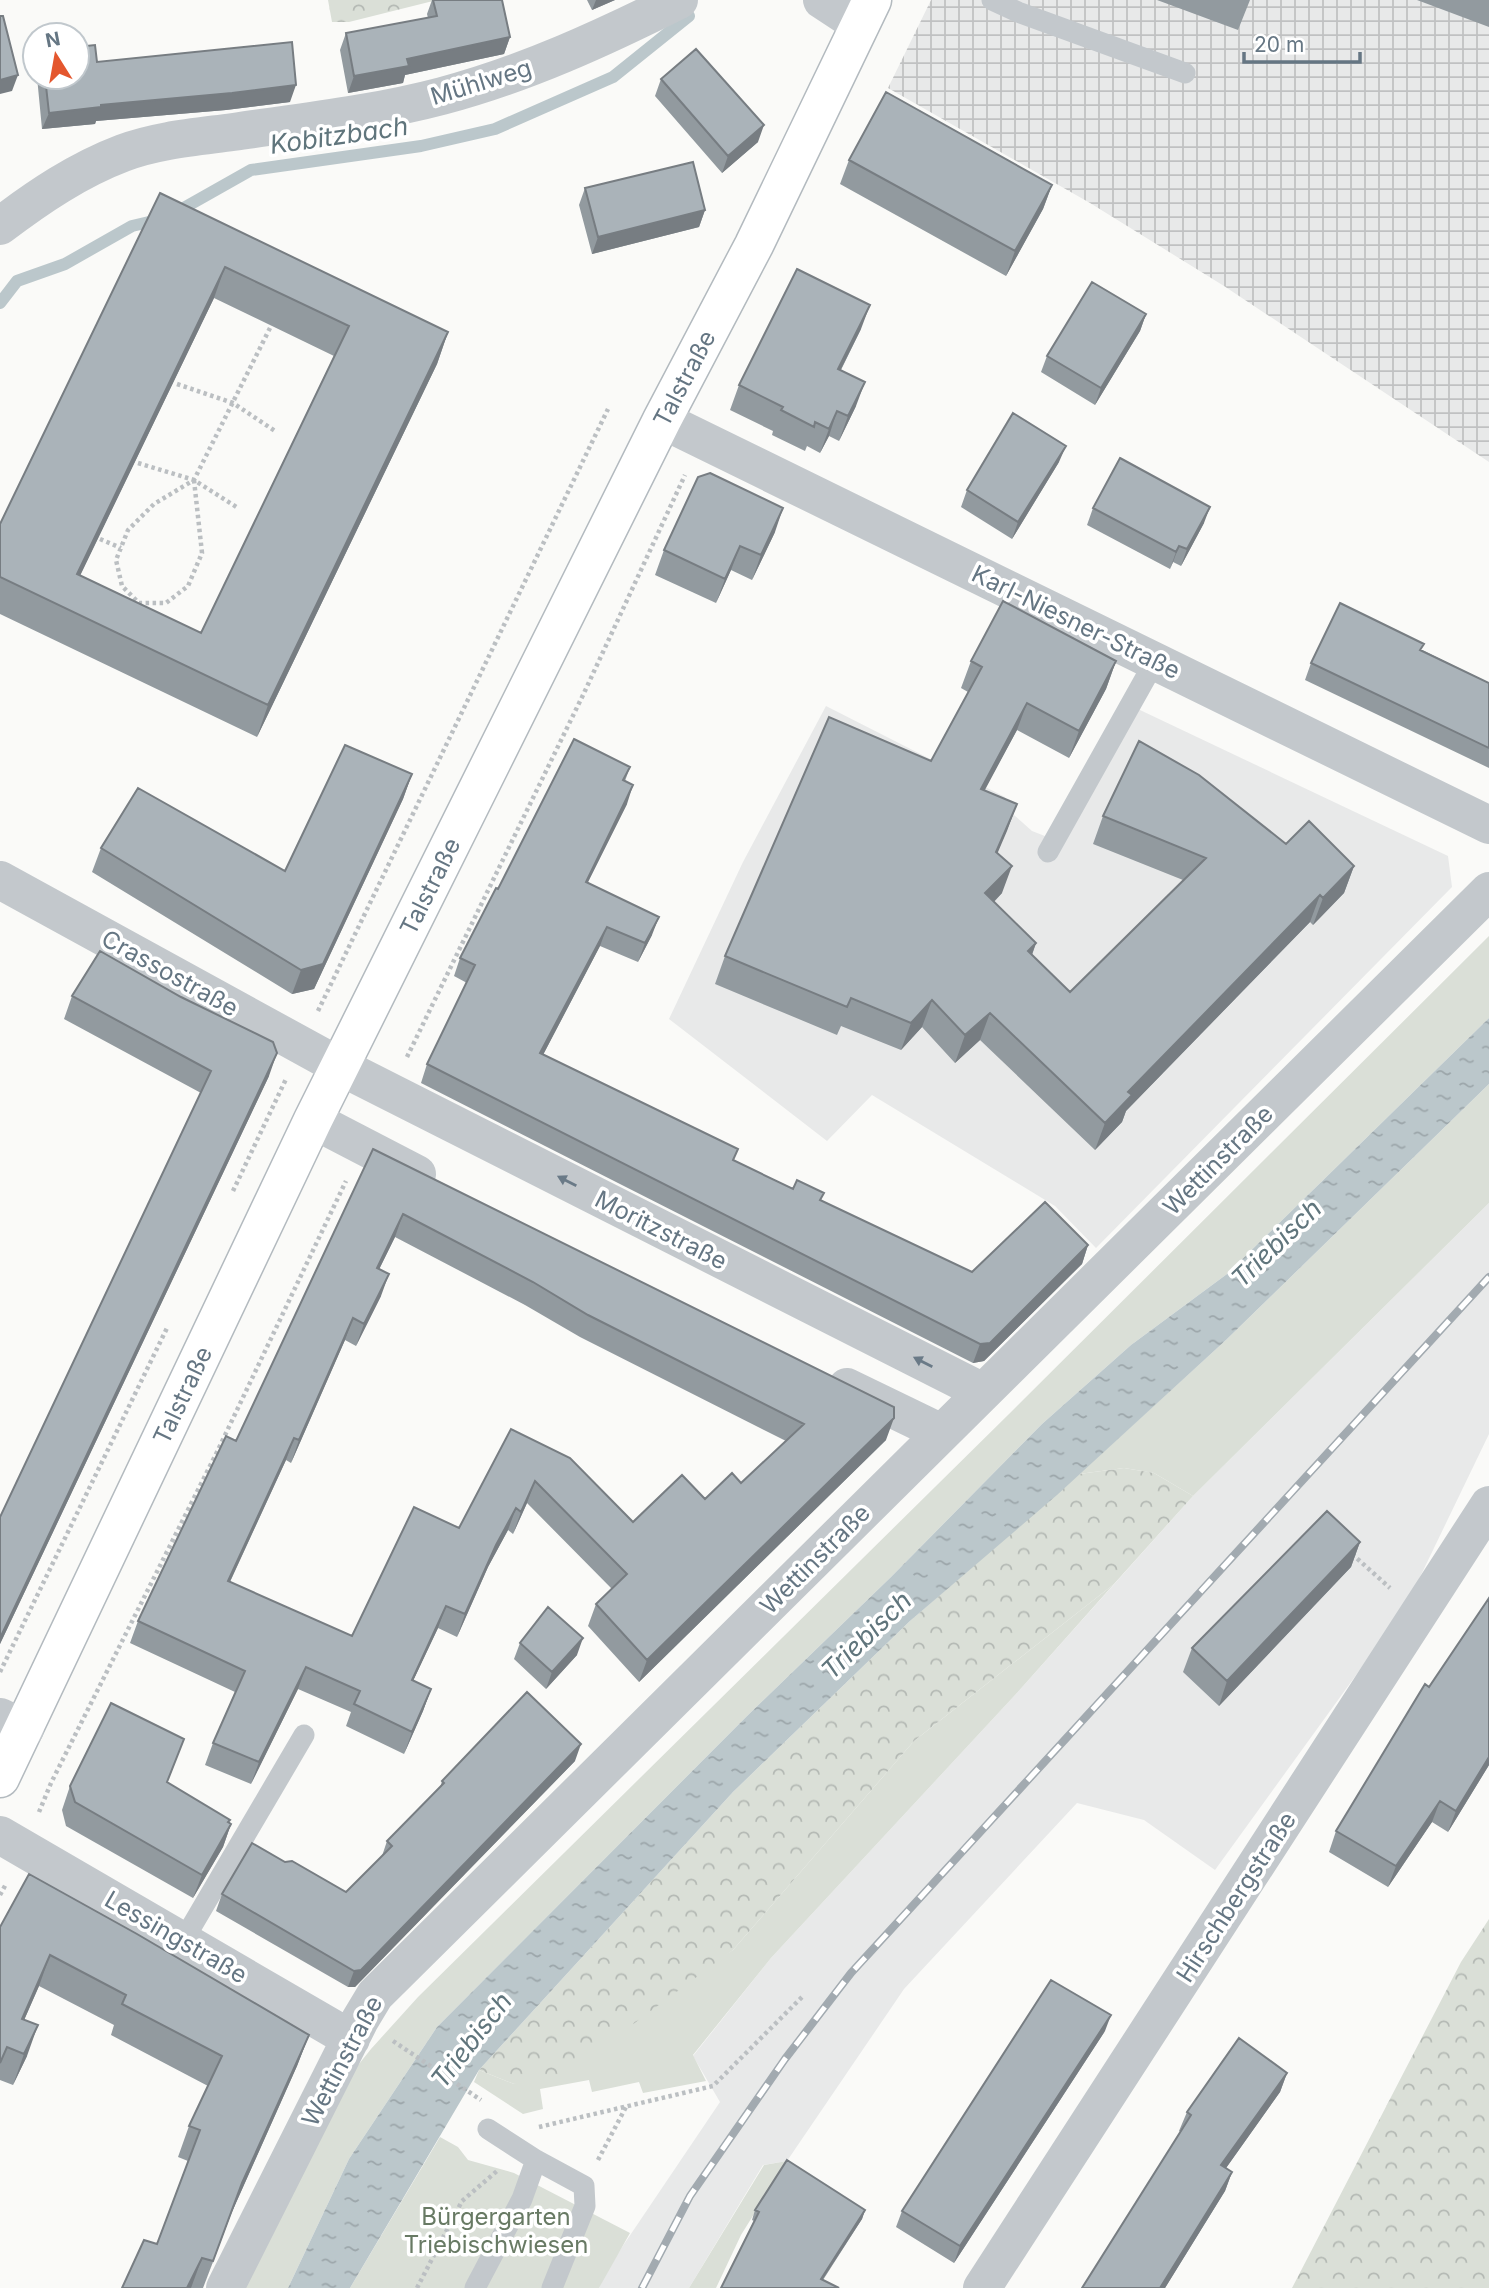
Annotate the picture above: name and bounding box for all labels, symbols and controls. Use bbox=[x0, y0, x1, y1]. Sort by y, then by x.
north arrow bbox=[21, 21, 91, 91]
scale bar bbox=[1244, 21, 1360, 65]
text: N bbox=[44, 27, 62, 52]
text: 20 m bbox=[1254, 32, 1304, 57]
street label: Mühlweg bbox=[427, 53, 535, 111]
water label: Kobitzbach bbox=[268, 110, 410, 160]
street label: Talstraße bbox=[647, 325, 721, 431]
street label: Karl-Niesner-Straße bbox=[967, 559, 1185, 685]
street label: Talstraße bbox=[393, 833, 466, 940]
street label: Crassostraße bbox=[97, 924, 243, 1022]
street label: Wettinstraße bbox=[1157, 1099, 1279, 1221]
one-way arrow bbox=[557, 1176, 577, 1187]
street label: Moritzstraße bbox=[590, 1184, 732, 1276]
water label: Triebisch bbox=[1225, 1193, 1327, 1293]
street label: Talstraße bbox=[147, 1342, 218, 1449]
one-way arrow bbox=[913, 1356, 933, 1367]
street label: Wettinstraße bbox=[754, 1498, 876, 1620]
water label: Triebisch bbox=[815, 1585, 917, 1685]
street label: Hirschbergstraße bbox=[1170, 1806, 1302, 1988]
street label: Lessingstraße bbox=[100, 1885, 252, 1989]
water label: Triebisch bbox=[424, 1986, 518, 2094]
street label: Wettinstraße bbox=[296, 1991, 388, 2131]
park label: Bürgergarten Triebischwiesen bbox=[404, 2202, 588, 2259]

